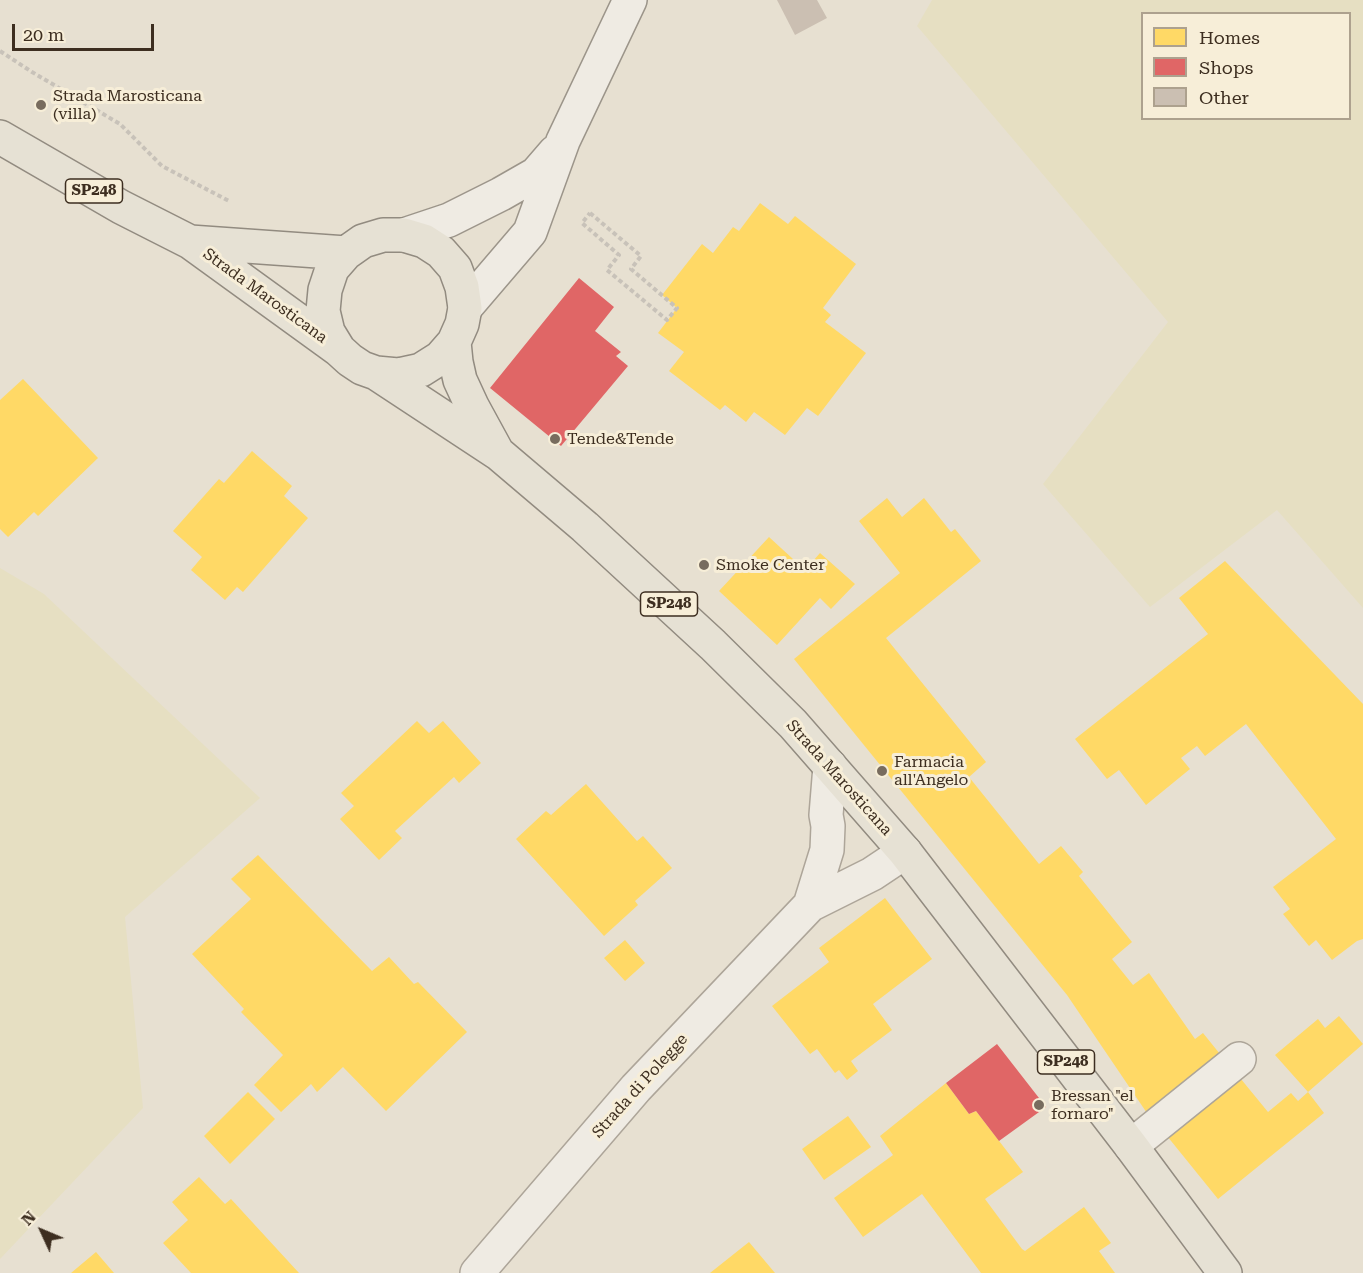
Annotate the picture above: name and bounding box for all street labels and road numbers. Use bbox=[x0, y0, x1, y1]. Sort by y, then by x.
road number: SP248 bbox=[66, 179, 122, 203]
street label: Strada Marosticana bbox=[199, 244, 331, 348]
road number: SP248 bbox=[640, 592, 698, 616]
street label: Strada Marosticana bbox=[782, 716, 896, 840]
street label: Strada di Polegge bbox=[588, 1030, 692, 1142]
road number: SP248 bbox=[1038, 1050, 1094, 1074]

